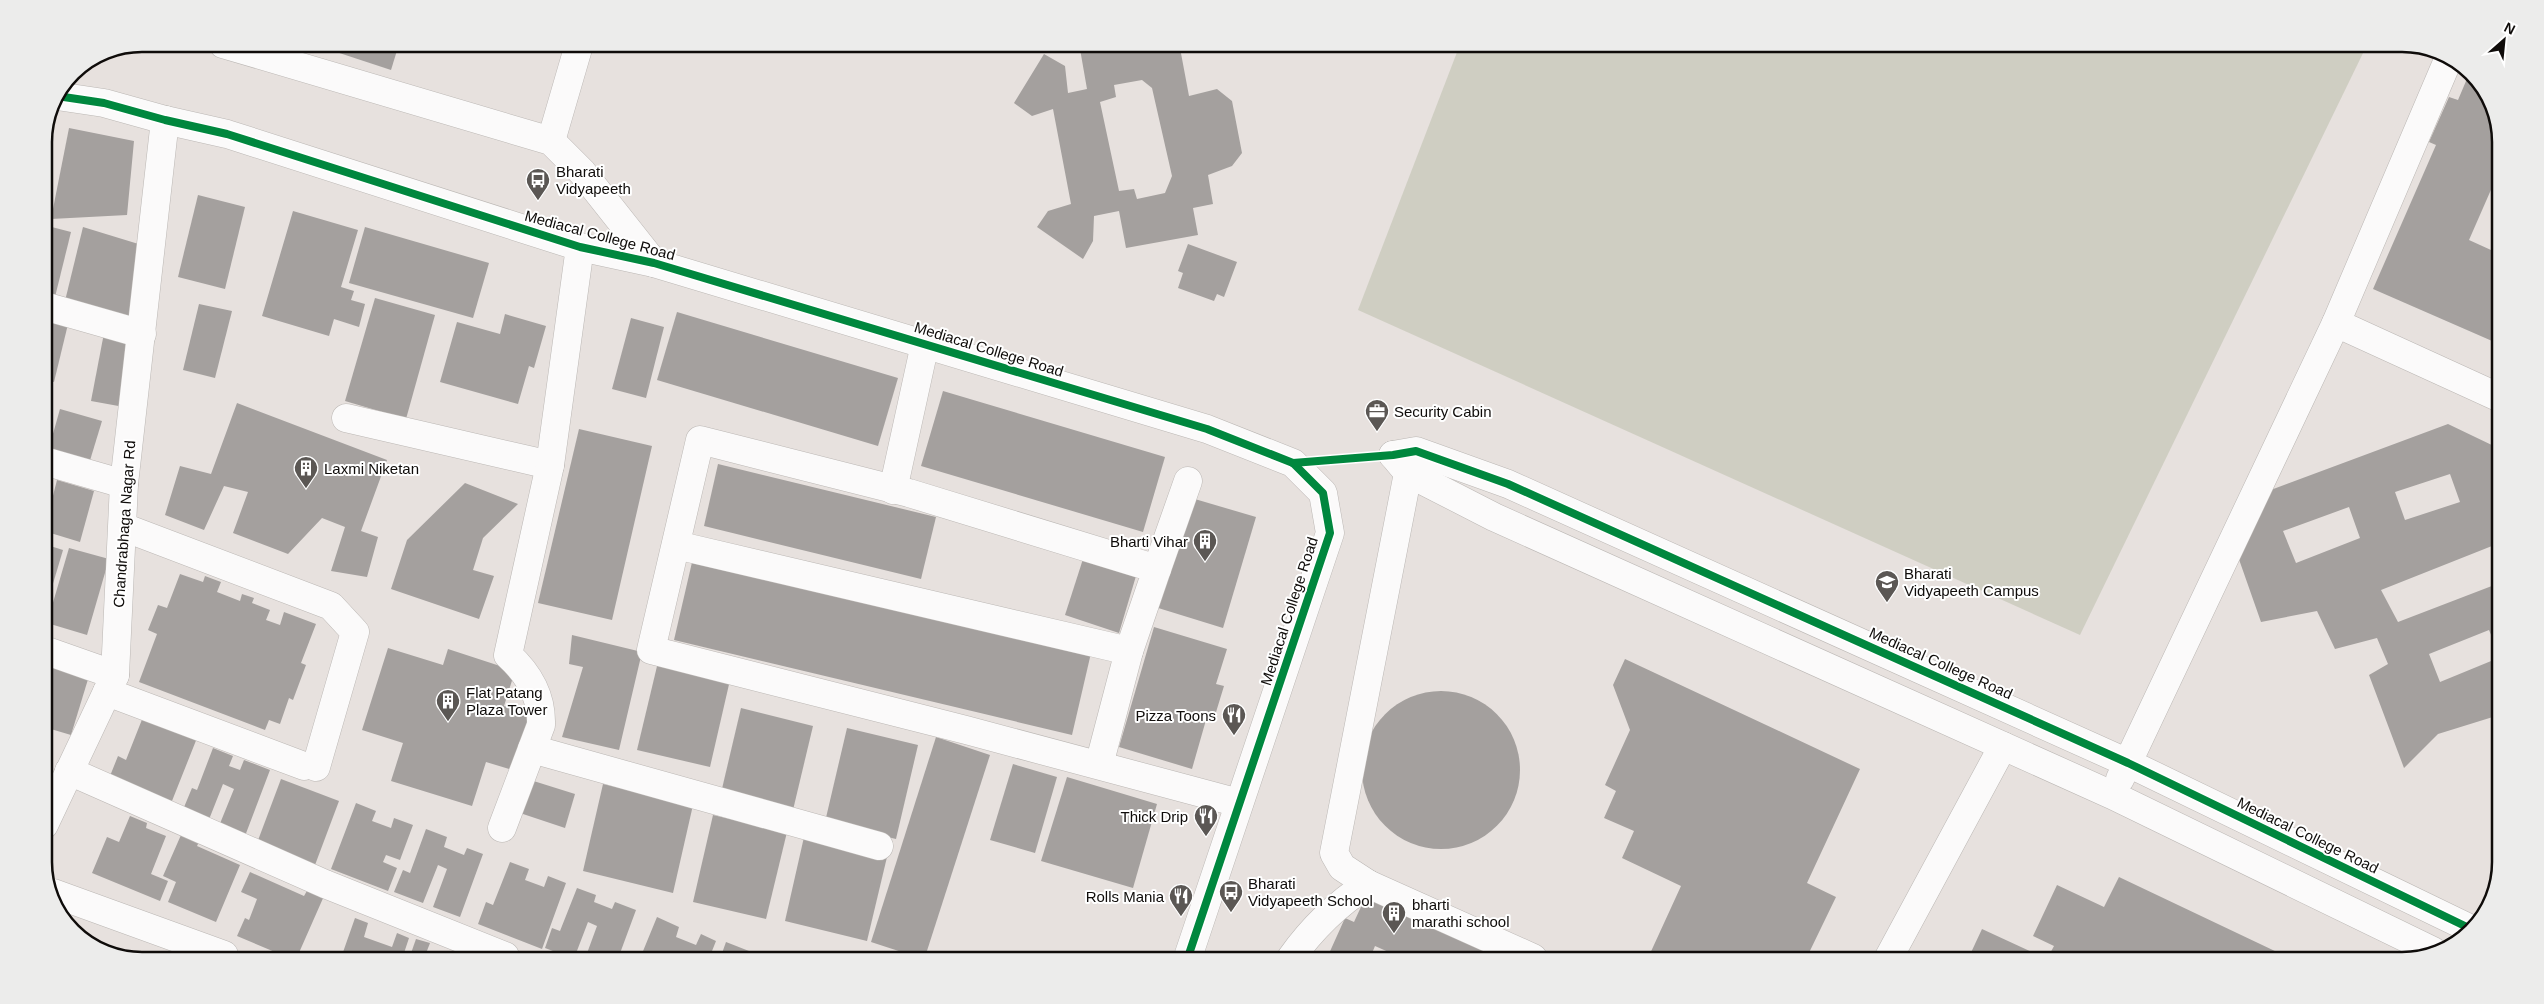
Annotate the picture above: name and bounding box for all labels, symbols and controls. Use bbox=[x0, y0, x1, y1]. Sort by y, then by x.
north arrow bbox=[2479, 15, 2529, 65]
text: N bbox=[2502, 19, 2518, 38]
place label: Bharati Vidyapeeth bbox=[556, 163, 631, 197]
bus stop icon: Bharati Vidyapeeth bbox=[525, 167, 551, 201]
street label: Mediacal College Road bbox=[523, 207, 677, 263]
street label: Mediacal College Road bbox=[912, 318, 1066, 380]
office icon: Security Cabin bbox=[1364, 398, 1390, 432]
place label: Security Cabin bbox=[1394, 403, 1492, 420]
street label: Chandrabhaga Nagar Rd bbox=[110, 440, 138, 608]
building icon: Laxmi Niketan bbox=[293, 455, 319, 489]
place label: Laxmi Niketan bbox=[324, 460, 419, 477]
building icon: Bharti Vihar bbox=[1192, 528, 1218, 562]
place label: Bharti Vihar bbox=[1110, 533, 1188, 550]
street label: Mediacal College Road bbox=[1257, 535, 1321, 687]
place label: Bharati Vidyapeeth Campus bbox=[1904, 565, 2039, 599]
school or university icon: Bharati Vidyapeeth Campus bbox=[1874, 569, 1900, 603]
street label: Mediacal College Road bbox=[1867, 624, 2015, 702]
place label: Flat Patang Plaza Tower bbox=[466, 684, 547, 718]
building icon: Flat Patang Plaza Tower bbox=[435, 688, 461, 722]
restaurant icon: Pizza Toons bbox=[1221, 702, 1247, 736]
place label: Pizza Toons bbox=[1135, 707, 1216, 724]
street label: Mediacal College Road bbox=[2235, 793, 2381, 877]
restaurant icon: Thick Drip bbox=[1193, 803, 1219, 837]
place label: Thick Drip bbox=[1120, 808, 1188, 825]
place label: Bharati Vidyapeeth School bbox=[1248, 875, 1373, 909]
bus stop icon: Bharati Vidyapeeth School bbox=[1218, 879, 1244, 913]
restaurant icon: Rolls Mania bbox=[1168, 883, 1194, 917]
place label: Rolls Mania bbox=[1086, 888, 1165, 905]
place label: bharti marathi school bbox=[1412, 896, 1510, 930]
building icon: bharti marathi school bbox=[1381, 900, 1407, 934]

